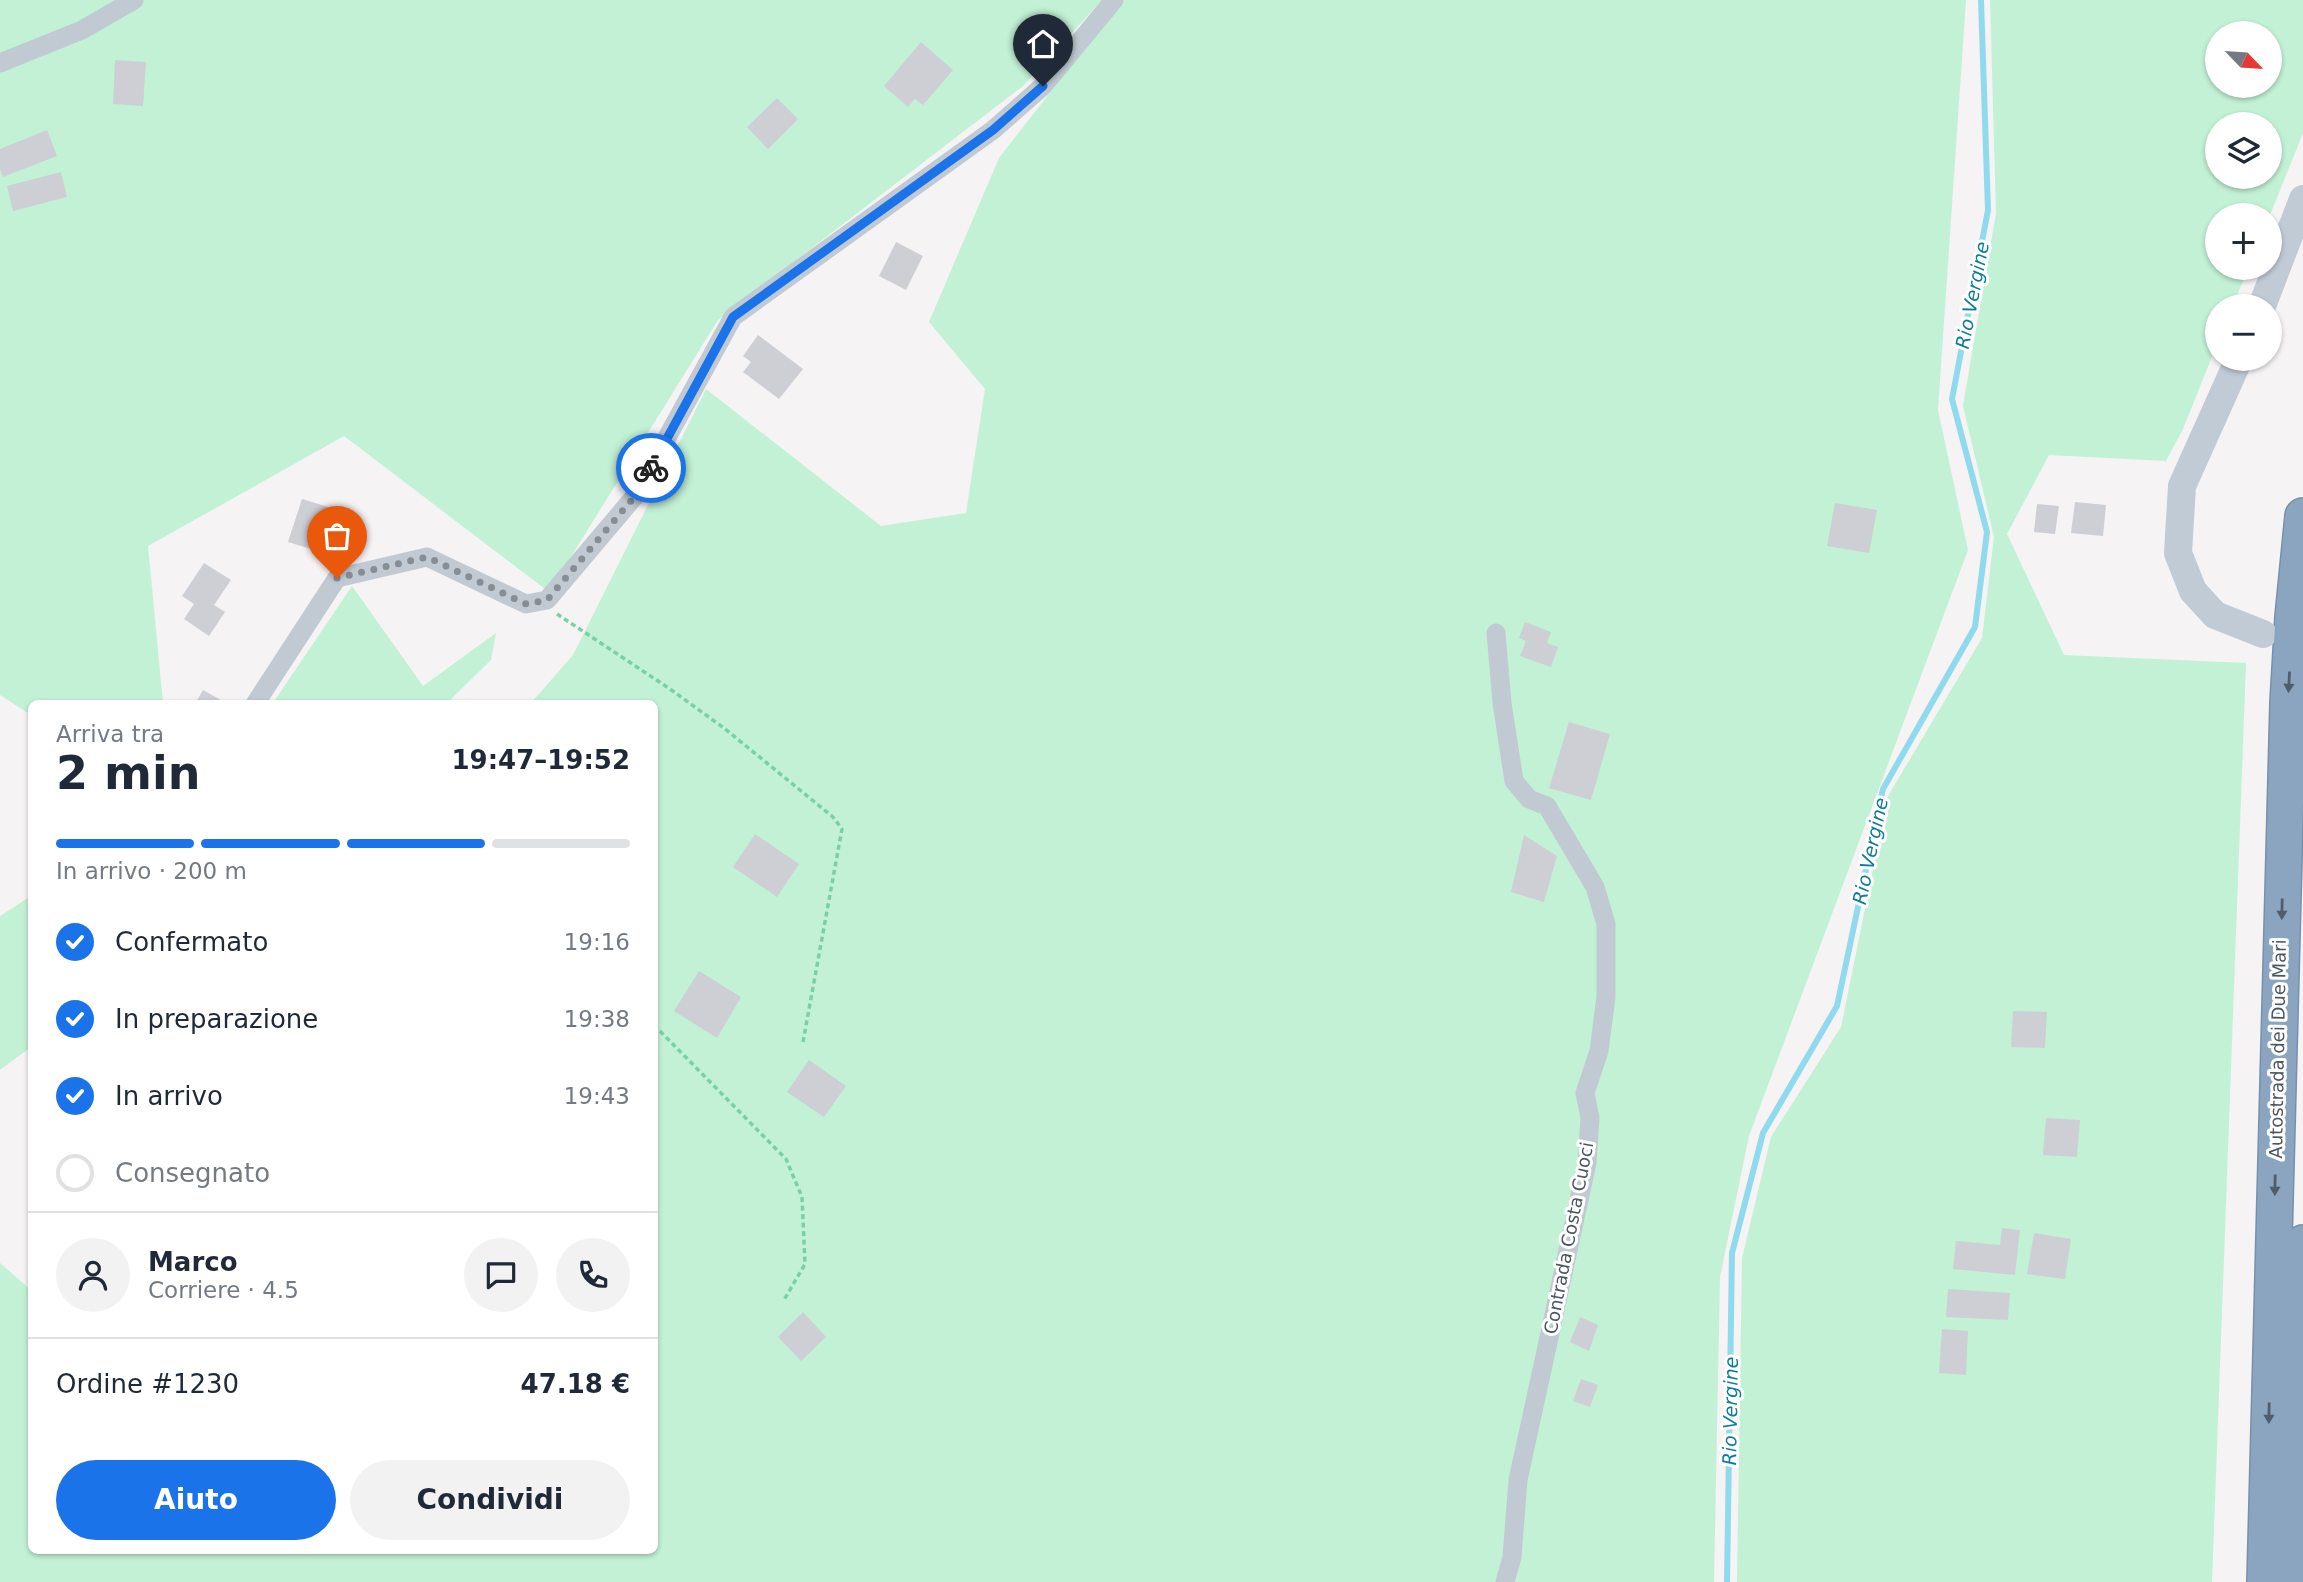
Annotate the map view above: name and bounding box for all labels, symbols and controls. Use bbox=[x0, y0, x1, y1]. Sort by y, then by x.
pin bbox=[1013, 14, 1073, 86]
north arrow bbox=[2205, 21, 2282, 98]
map controls bbox=[2205, 21, 2282, 371]
icon: home bbox=[1024, 25, 1062, 63]
button: layers bbox=[2205, 112, 2282, 189]
button: + bbox=[2205, 203, 2282, 280]
water label: Rio Vergine bbox=[1951, 240, 1993, 350]
button: − bbox=[2205, 294, 2282, 371]
courier bbox=[616, 433, 686, 503]
icon: bike bbox=[632, 449, 670, 487]
pin bbox=[307, 506, 367, 578]
icon: bag bbox=[318, 517, 356, 555]
one-way arrow bbox=[2284, 671, 2295, 693]
text: Arriva tra bbox=[56, 721, 164, 747]
text: 19:47–19:52 bbox=[451, 745, 630, 775]
text: 2 min bbox=[56, 746, 200, 800]
water label: Rio Vergine bbox=[1848, 796, 1892, 906]
text: In arrivo · 200 m bbox=[56, 858, 247, 884]
one-way arrow bbox=[2276, 898, 2288, 920]
icon: check bbox=[56, 923, 94, 961]
text: Confermato bbox=[115, 927, 268, 957]
text: 19:16 bbox=[564, 929, 630, 955]
street label: Autostrada dei Due Mari bbox=[2265, 939, 2290, 1159]
icon: check bbox=[56, 1000, 94, 1038]
text: In preparazione bbox=[115, 1004, 318, 1034]
text: 19:38 bbox=[564, 1006, 630, 1032]
icon: check bbox=[56, 1077, 94, 1115]
text: In arrivo bbox=[115, 1081, 223, 1111]
text: 19:43 bbox=[564, 1083, 630, 1109]
street label: Contrada Costa Cuoci bbox=[1540, 1140, 1597, 1336]
text: Consegnato bbox=[115, 1158, 270, 1188]
one-way arrow bbox=[2269, 1175, 2280, 1197]
button: person bbox=[56, 1238, 130, 1312]
button: chat bbox=[464, 1238, 538, 1312]
button: phone bbox=[556, 1238, 630, 1312]
text: Marco bbox=[148, 1247, 238, 1277]
text: Corriere · 4.5 bbox=[148, 1277, 299, 1303]
water label: Rio Vergine bbox=[1718, 1357, 1742, 1465]
text: Ordine #1230 bbox=[56, 1369, 239, 1399]
text: 47.18 € bbox=[521, 1369, 630, 1399]
one-way arrow bbox=[2263, 1402, 2275, 1424]
button: Aiuto bbox=[56, 1460, 336, 1540]
button: Condividi bbox=[350, 1460, 630, 1540]

